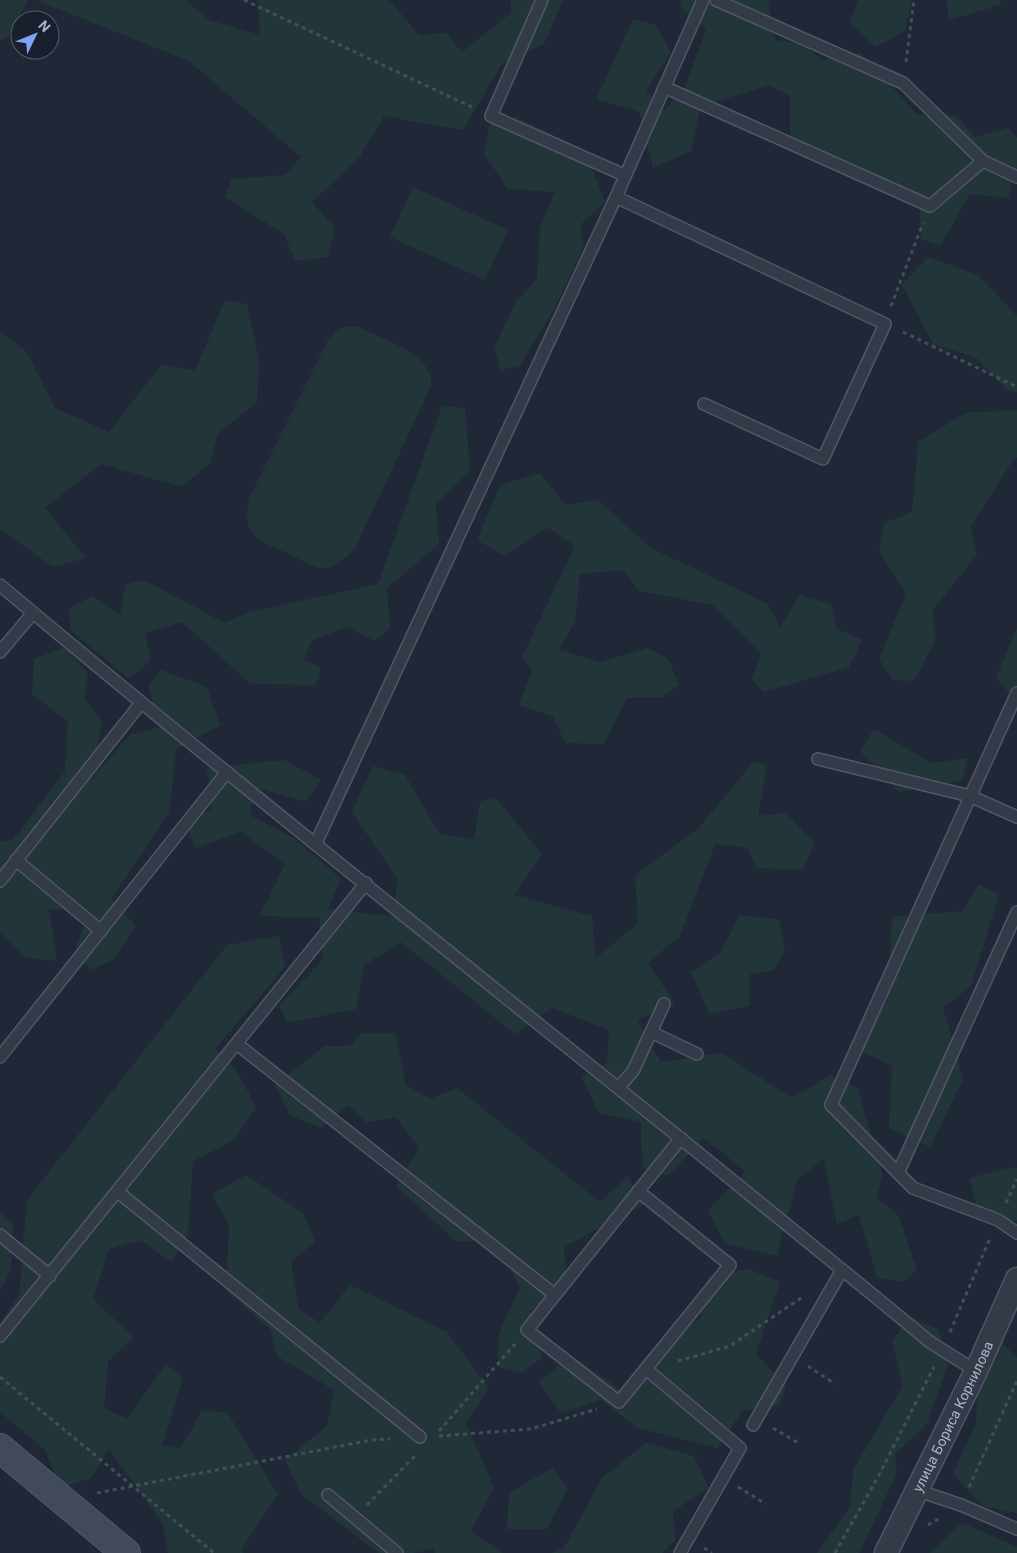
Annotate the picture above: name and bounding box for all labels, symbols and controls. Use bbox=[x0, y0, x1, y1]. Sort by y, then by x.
north arrow bbox=[10, 10, 60, 60]
text: N bbox=[35, 17, 54, 35]
street label: улица Бориса Корнилова bbox=[909, 1339, 996, 1495]

